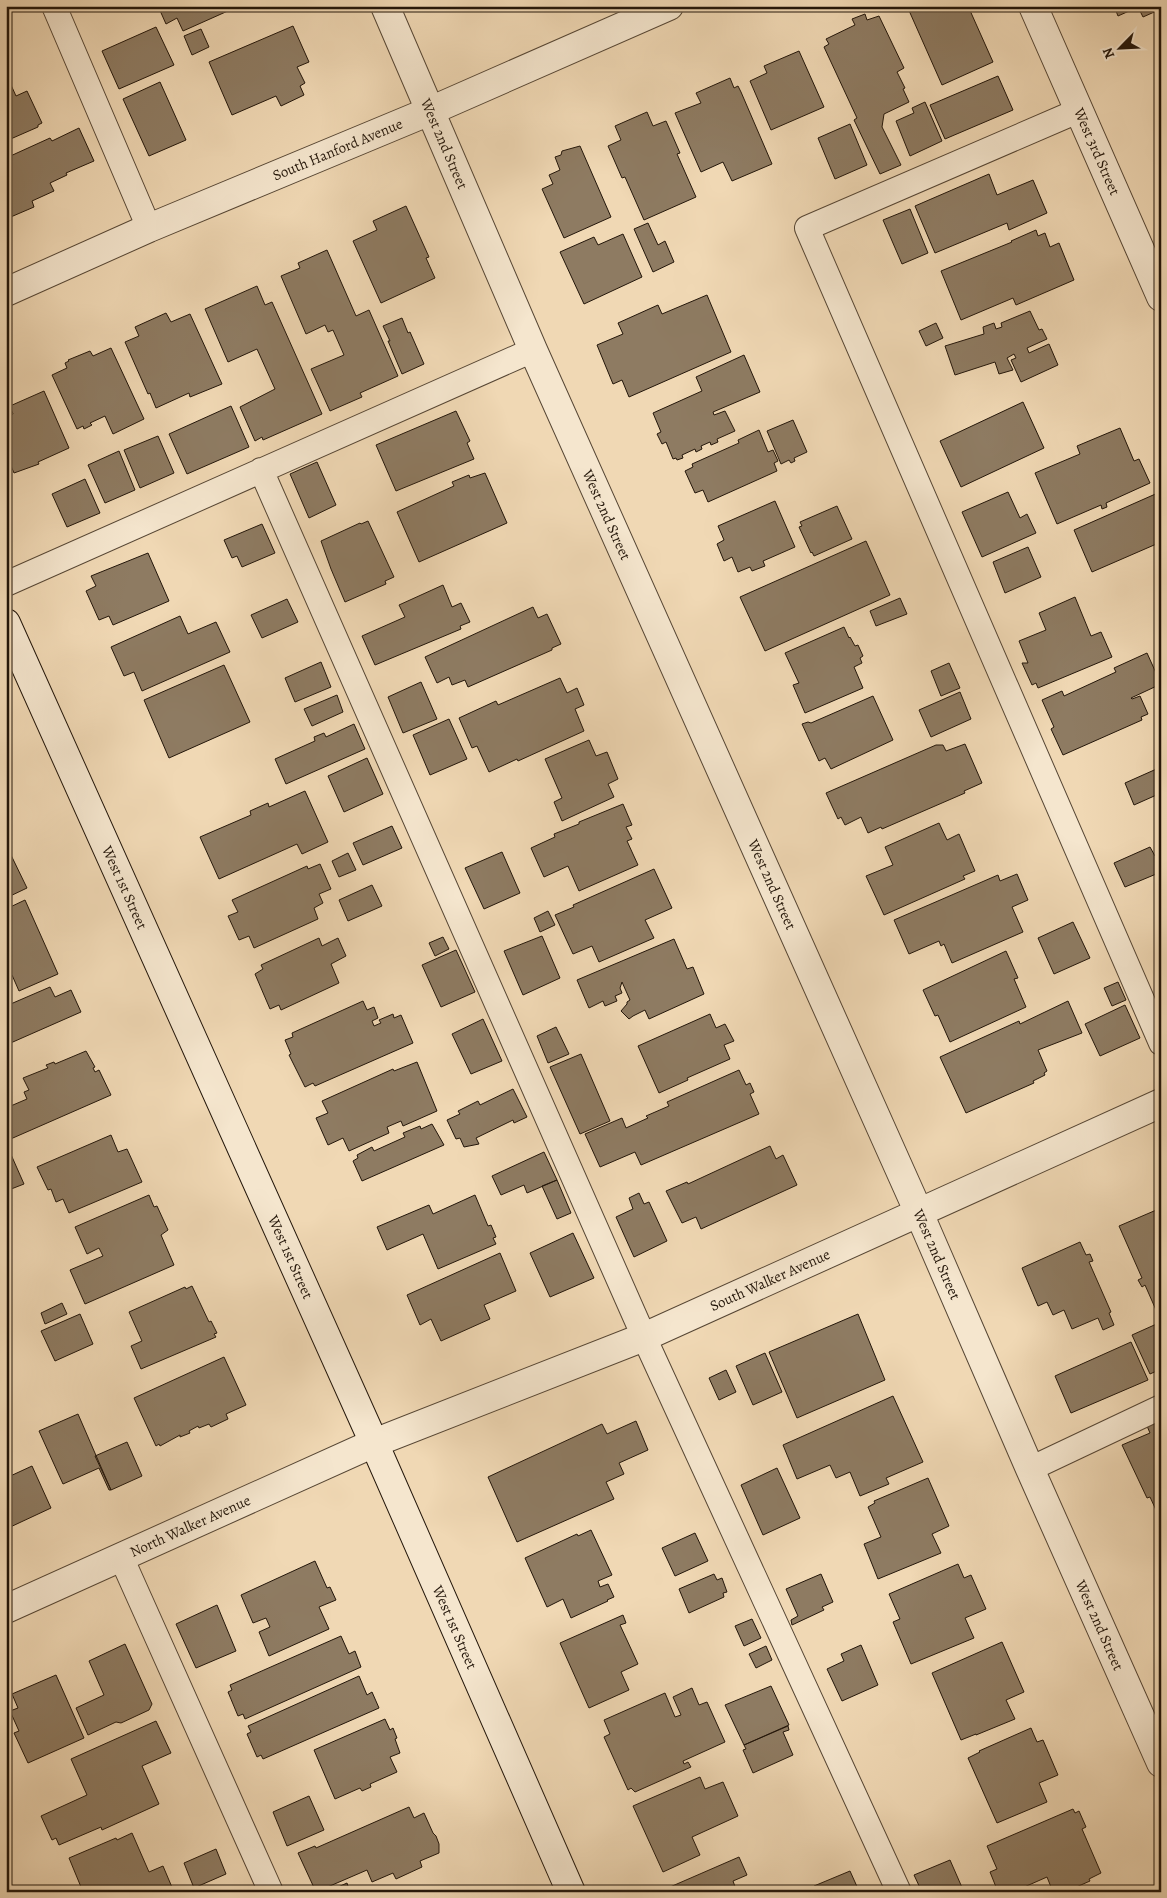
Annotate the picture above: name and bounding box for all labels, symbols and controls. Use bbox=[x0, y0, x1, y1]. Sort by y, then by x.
north arrow bbox=[1094, 22, 1144, 72]
text: N bbox=[1098, 45, 1119, 62]
street label: West 2nd Street bbox=[416, 94, 473, 192]
street label: West 3rd Street bbox=[1069, 104, 1125, 198]
street label: South Hanford Avenue bbox=[270, 113, 406, 185]
street label: West 2nd Street bbox=[577, 466, 636, 563]
street label: West 2nd Street bbox=[743, 835, 801, 933]
street label: West 1st Street bbox=[97, 842, 152, 933]
street label: West 2nd Street bbox=[908, 1205, 965, 1303]
street label: West 1st Street bbox=[263, 1211, 318, 1302]
street label: South Walker Avenue bbox=[707, 1244, 834, 1316]
street label: North Walker Avenue bbox=[127, 1490, 254, 1562]
street label: West 2nd Street bbox=[1070, 1576, 1129, 1674]
street label: West 1st Street bbox=[427, 1581, 482, 1672]

